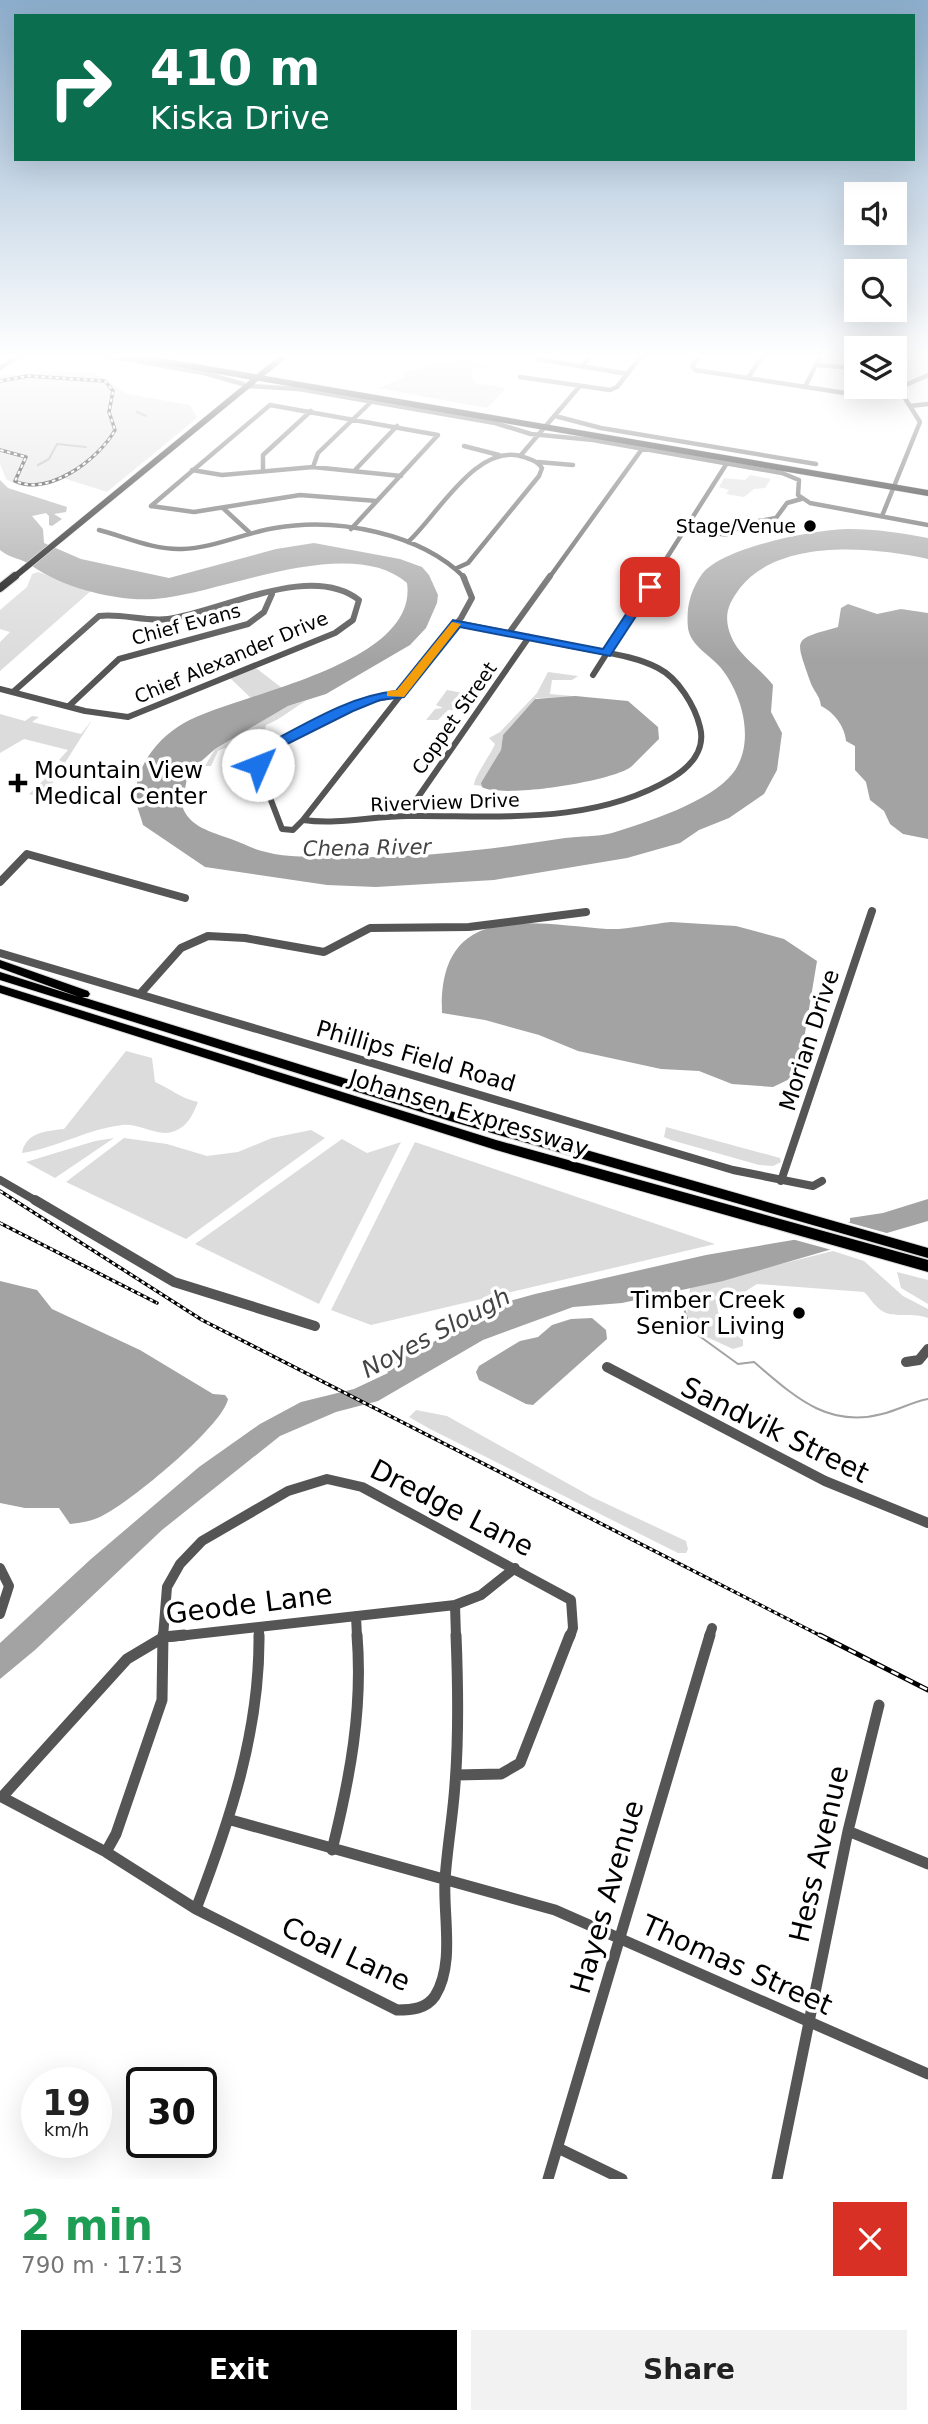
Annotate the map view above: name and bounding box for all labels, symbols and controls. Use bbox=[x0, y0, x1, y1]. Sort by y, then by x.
text: 410 m bbox=[150, 40, 320, 97]
icon: right bbox=[35, 42, 126, 133]
text: Kiska Drive bbox=[150, 99, 330, 137]
map controls bbox=[844, 182, 907, 399]
button: sound bbox=[844, 182, 907, 245]
button: search bbox=[844, 259, 907, 322]
button: layers bbox=[844, 336, 907, 399]
place label: Stage/Venue bbox=[676, 515, 796, 537]
marker: Stage/Venue bbox=[802, 518, 818, 534]
pin bbox=[620, 557, 680, 617]
icon: arrive bbox=[631, 568, 669, 606]
street label: Chief Evans bbox=[129, 599, 243, 649]
street label: Chief Alexander Drive bbox=[131, 606, 331, 708]
street label: Coppet Street bbox=[407, 658, 501, 778]
position arrow bbox=[221, 728, 295, 802]
place label: Mountain View Medical Center bbox=[34, 757, 207, 809]
marker: Mountain View Medical Center bbox=[8, 773, 28, 793]
street label: Riverview Drive bbox=[370, 788, 520, 816]
water label: Chena River bbox=[303, 835, 433, 861]
street label: Morian Drive bbox=[774, 966, 844, 1114]
street label: Phillips Field Road bbox=[313, 1015, 519, 1097]
street label: Johansen Expressway bbox=[344, 1064, 592, 1162]
water label: Noyes Slough bbox=[357, 1282, 515, 1384]
place label: Timber Creek Senior Living bbox=[630, 1287, 786, 1339]
marker: Timber Creek Senior Living bbox=[791, 1305, 807, 1321]
street label: Sandvik Street bbox=[676, 1370, 874, 1490]
street label: Dredge Lane bbox=[365, 1453, 539, 1563]
street label: Geode Lane bbox=[164, 1577, 334, 1631]
street label: Hess Avenue bbox=[783, 1762, 855, 1946]
street label: Hayes Avenue bbox=[564, 1797, 650, 1997]
street label: Thomas Street bbox=[636, 1908, 837, 2022]
street label: Coal Lane bbox=[276, 1910, 416, 1998]
speed limit sign: 30 bbox=[126, 2067, 217, 2158]
text: 19 bbox=[42, 2083, 91, 2123]
text: km/h bbox=[44, 2119, 89, 2140]
text: 2 min bbox=[21, 2201, 153, 2250]
button: close bbox=[833, 2202, 907, 2276]
text: 790 m · 17:13 bbox=[21, 2252, 183, 2278]
button: Exit bbox=[21, 2330, 457, 2410]
button: Share bbox=[471, 2330, 907, 2410]

